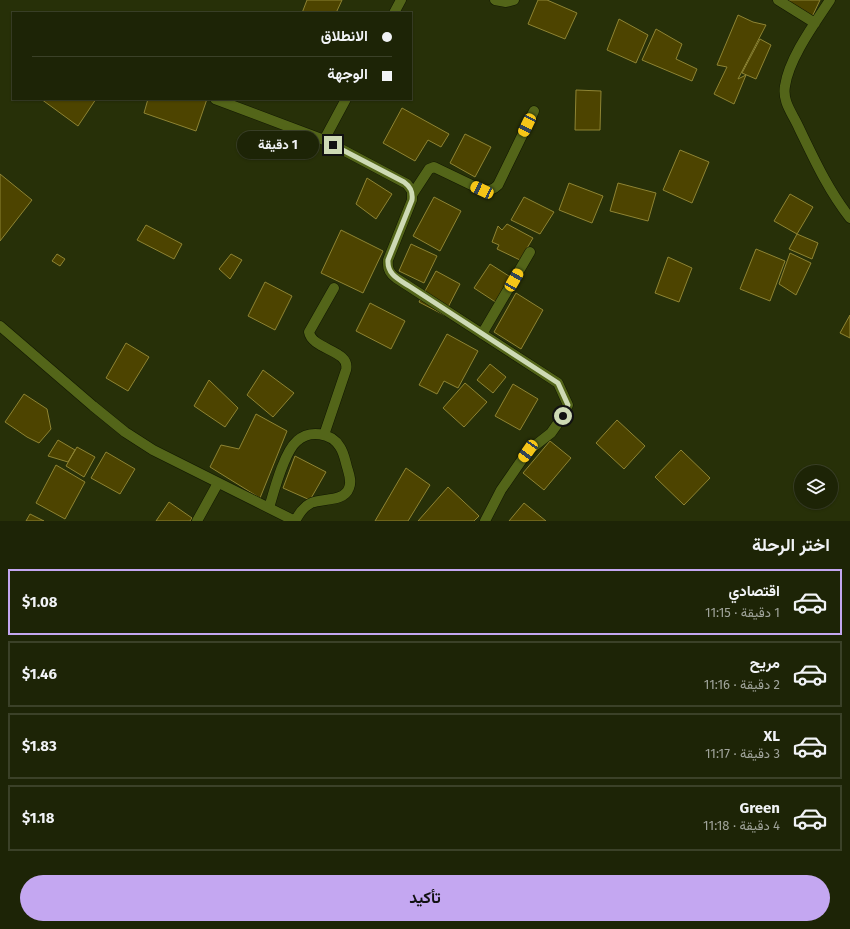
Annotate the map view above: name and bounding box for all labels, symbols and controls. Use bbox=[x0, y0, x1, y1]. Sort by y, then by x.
text: الانطلاق bbox=[321, 27, 368, 45]
text: الوجهة bbox=[327, 65, 368, 83]
car bbox=[516, 112, 538, 138]
callout: 1 دقيقة bbox=[237, 131, 319, 159]
route end bbox=[324, 136, 342, 154]
text: 1 دقيقة bbox=[258, 137, 298, 152]
car bbox=[469, 179, 495, 201]
car bbox=[503, 267, 525, 293]
route start bbox=[554, 407, 572, 425]
car bbox=[516, 438, 540, 464]
map controls bbox=[794, 465, 838, 509]
button: layers bbox=[794, 465, 838, 509]
text: اختر الرحلة bbox=[752, 534, 830, 556]
text: اقتصادي bbox=[728, 582, 780, 600]
icon: car bbox=[792, 584, 828, 620]
text: $1.08 bbox=[22, 593, 58, 611]
text: 1 دقيقة · 11:15 bbox=[705, 605, 780, 620]
text: مريح bbox=[750, 654, 780, 672]
icon: car bbox=[792, 656, 828, 692]
text: $1.46 bbox=[22, 665, 57, 683]
text: 2 دقيقة · 11:16 bbox=[704, 677, 780, 692]
text: XL bbox=[764, 727, 780, 745]
icon: car bbox=[792, 728, 828, 764]
text: $1.83 bbox=[22, 737, 57, 755]
text: 3 دقيقة · 11:17 bbox=[705, 746, 780, 761]
text: Green bbox=[740, 799, 780, 817]
icon: car bbox=[792, 800, 828, 836]
text: $1.18 bbox=[22, 809, 54, 827]
text: 4 دقيقة · 11:18 bbox=[703, 818, 780, 833]
button: تأكيد bbox=[20, 875, 830, 921]

